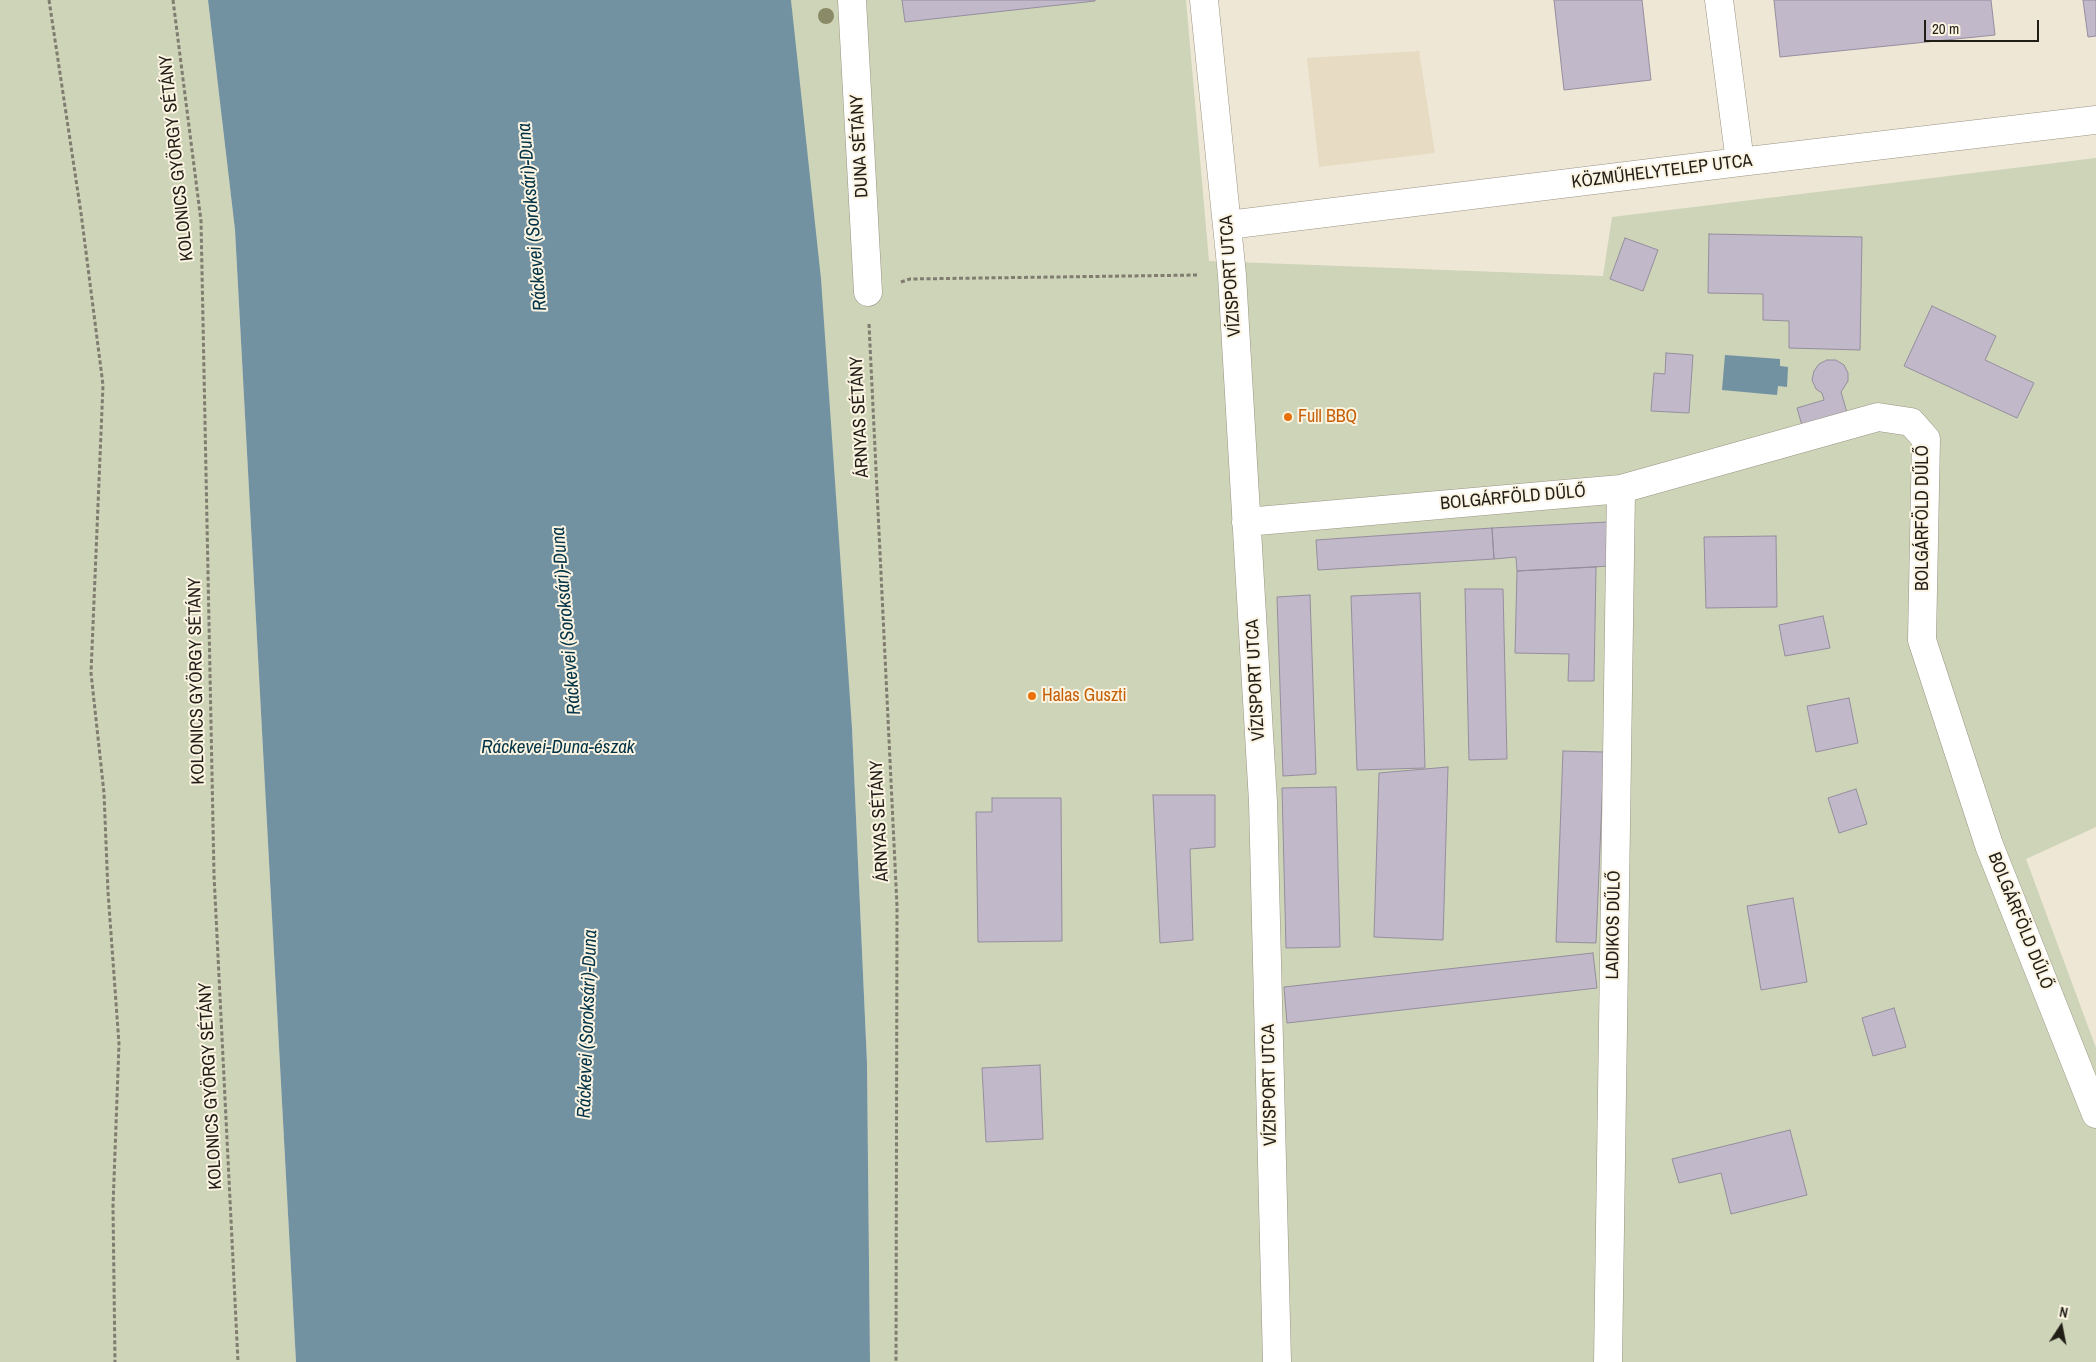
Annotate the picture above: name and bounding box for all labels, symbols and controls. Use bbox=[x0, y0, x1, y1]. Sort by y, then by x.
scale bar bbox=[1926, 10, 2041, 42]
text: 20 m bbox=[1932, 18, 1959, 39]
street label: KOLONICS GYÖRGY SÉTÁNY bbox=[155, 54, 199, 262]
street label: DUNA SÉTÁNY bbox=[846, 94, 874, 198]
water label: Ráckevei (Soroksári)-Duna bbox=[513, 122, 553, 312]
street label: KÖZMŰHELYTELEP UTCA bbox=[1570, 150, 1754, 194]
street label: VÍZISPORT UTCA bbox=[1216, 214, 1246, 338]
street label: ÁRNYAS SÉTÁNY bbox=[846, 356, 874, 478]
place label: Full BBQ bbox=[1298, 406, 1357, 428]
marker: Full BBQ bbox=[1282, 411, 1294, 423]
street label: BOLGÁRFÖLD DŰLŐ bbox=[1912, 445, 1934, 591]
street label: BOLGÁRFÖLD DŰLŐ bbox=[1439, 481, 1587, 515]
water label: Ráckevei (Soroksári)-Duna bbox=[547, 526, 587, 716]
street label: KOLONICS GYÖRGY SÉTÁNY bbox=[184, 577, 210, 785]
street label: VÍZISPORT UTCA bbox=[1242, 619, 1270, 741]
place label: Halas Guszti bbox=[1042, 685, 1126, 707]
marker: Halas Guszti bbox=[1026, 690, 1038, 702]
water label: Ráckevei-Duna-észak bbox=[481, 737, 635, 759]
street label: ÁRNYAS SÉTÁNY bbox=[866, 760, 894, 882]
street label: BOLGÁRFÖLD DŰLŐ bbox=[1983, 849, 2057, 993]
street label: LADIKOS DŰLŐ bbox=[1602, 870, 1626, 980]
water label: Ráckevei (Soroksári)-Duna bbox=[573, 929, 603, 1119]
street label: KOLONICS GYÖRGY SÉTÁNY bbox=[195, 982, 227, 1190]
street label: VÍZISPORT UTCA bbox=[1258, 1024, 1282, 1146]
north arrow bbox=[2036, 1302, 2086, 1352]
text: N bbox=[2058, 1303, 2070, 1322]

